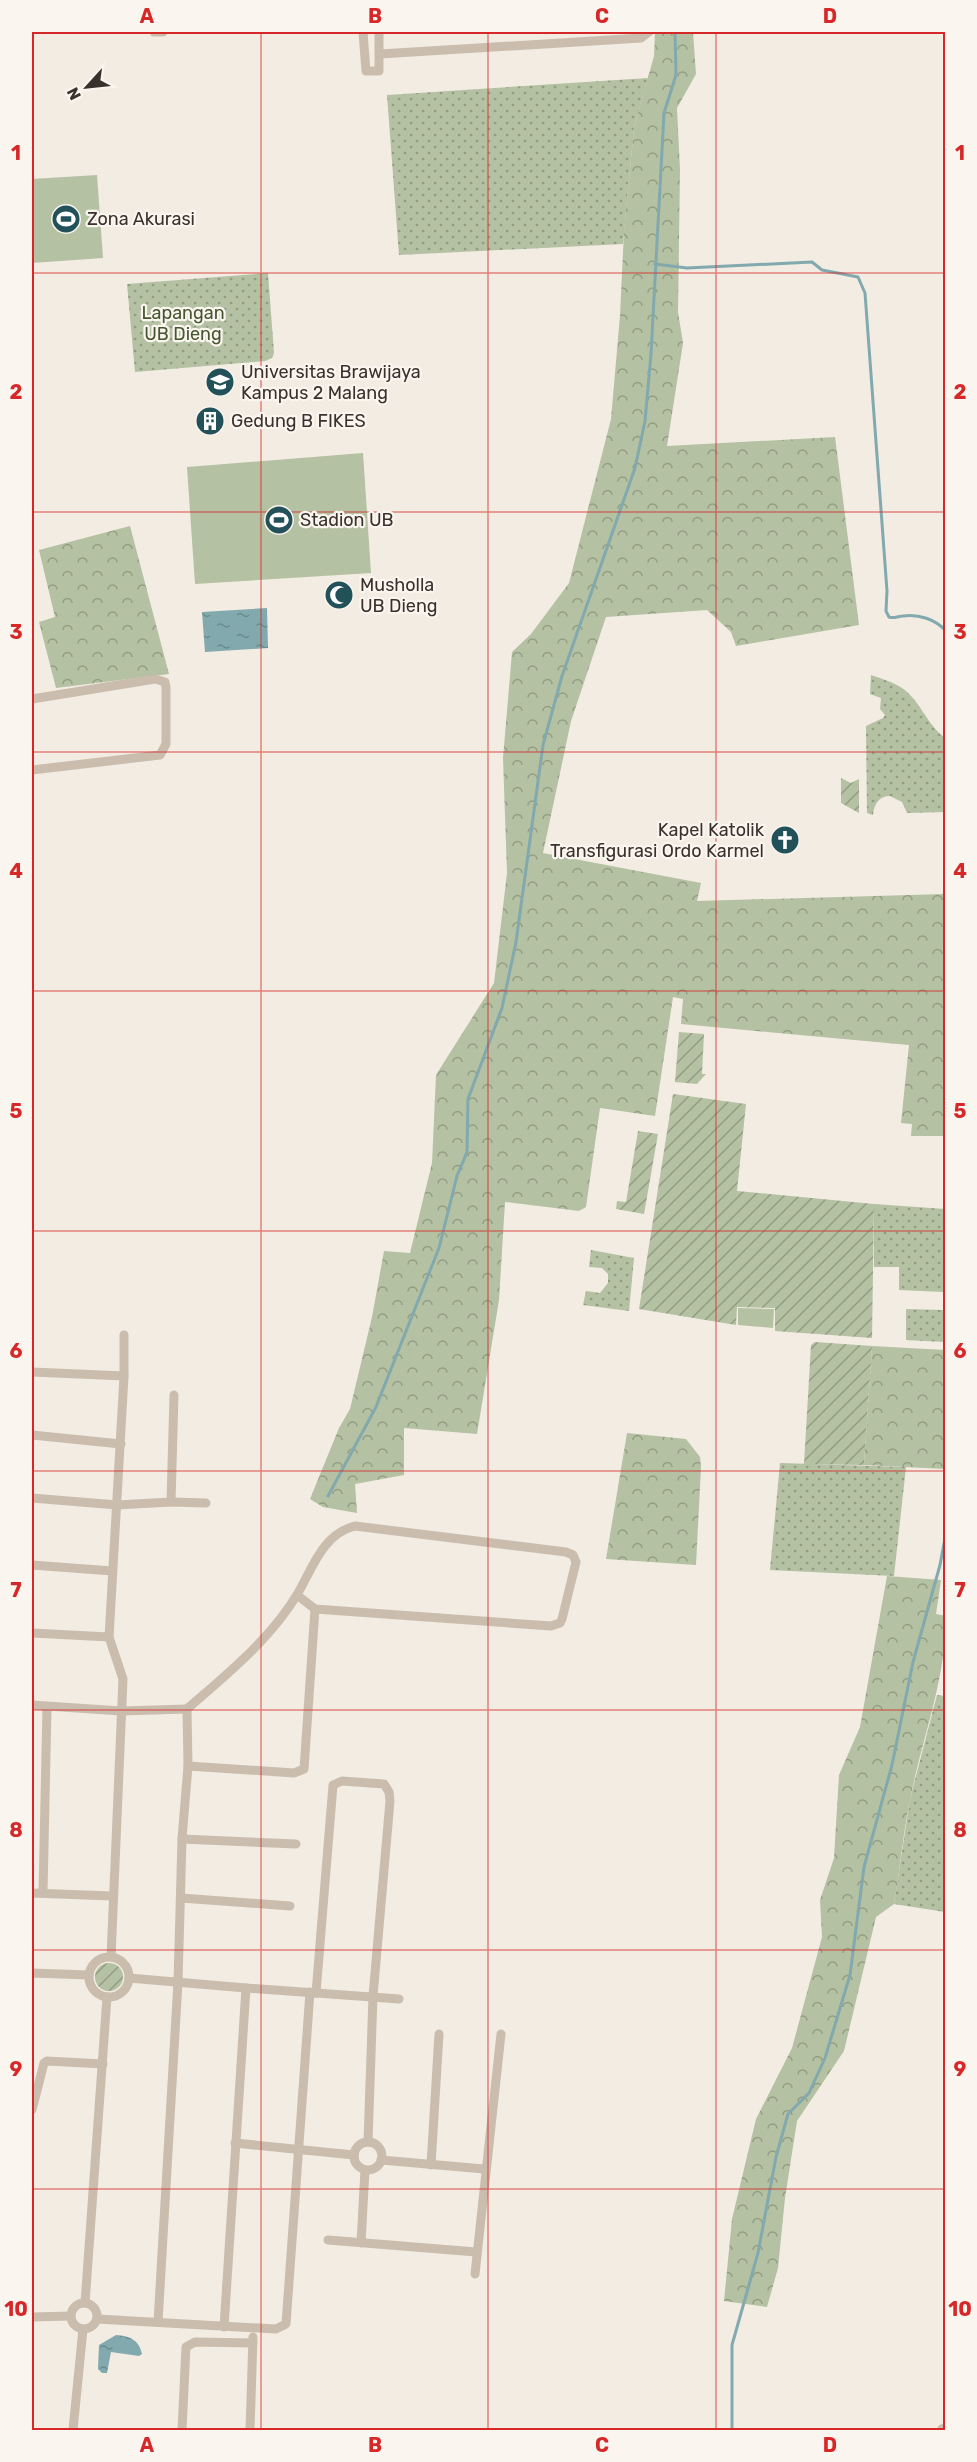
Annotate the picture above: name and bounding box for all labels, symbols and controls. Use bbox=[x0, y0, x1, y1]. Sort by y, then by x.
text: A bbox=[140, 4, 155, 28]
text: B bbox=[368, 4, 382, 28]
text: C bbox=[595, 4, 609, 28]
text: D bbox=[823, 4, 837, 28]
north arrow bbox=[57, 57, 117, 117]
text: N bbox=[63, 84, 85, 103]
text: 1 bbox=[11, 141, 21, 165]
text: 1 bbox=[955, 141, 965, 165]
sports icon: Zona Akurasi bbox=[50, 203, 82, 235]
place label: Zona Akurasi bbox=[87, 208, 195, 230]
park label: Lapangan UB Dieng bbox=[141, 302, 225, 345]
place label: Universitas Brawijaya Kampus 2 Malang bbox=[241, 361, 421, 404]
school or university icon: Universitas Brawijaya Kampus 2 Malang bbox=[204, 366, 236, 398]
text: 2 bbox=[10, 380, 23, 404]
text: 2 bbox=[954, 380, 967, 404]
building icon: Gedung B FIKES bbox=[194, 405, 226, 437]
place label: Gedung B FIKES bbox=[231, 410, 366, 432]
sports icon: Stadion UB bbox=[263, 504, 295, 536]
place label: Stadion UB bbox=[300, 509, 394, 531]
place label: Musholla UB Dieng bbox=[360, 574, 438, 617]
mosque icon: Musholla UB Dieng bbox=[323, 579, 355, 611]
text: 3 bbox=[9, 620, 23, 644]
text: 3 bbox=[953, 620, 967, 644]
place label: Kapel Katolik Transfigurasi Ordo Karmel bbox=[550, 819, 765, 862]
church icon: Kapel Katolik Transfigurasi Ordo Karmel bbox=[769, 824, 801, 856]
text: 4 bbox=[9, 859, 23, 883]
text: 4 bbox=[953, 859, 967, 883]
text: 5 bbox=[10, 1099, 23, 1123]
text: 5 bbox=[954, 1099, 967, 1123]
text: 6 bbox=[9, 1339, 23, 1363]
text: 6 bbox=[953, 1339, 967, 1363]
text: 7 bbox=[10, 1578, 22, 1602]
text: 7 bbox=[954, 1578, 966, 1602]
text: 8 bbox=[9, 1818, 23, 1842]
text: 8 bbox=[953, 1818, 967, 1842]
text: 9 bbox=[10, 2057, 23, 2081]
text: 9 bbox=[954, 2057, 967, 2081]
text: 10 bbox=[4, 2297, 28, 2321]
text: 10 bbox=[948, 2297, 972, 2321]
text: A bbox=[140, 2433, 155, 2457]
text: B bbox=[368, 2433, 382, 2457]
text: C bbox=[595, 2433, 609, 2457]
text: D bbox=[823, 2433, 837, 2457]

